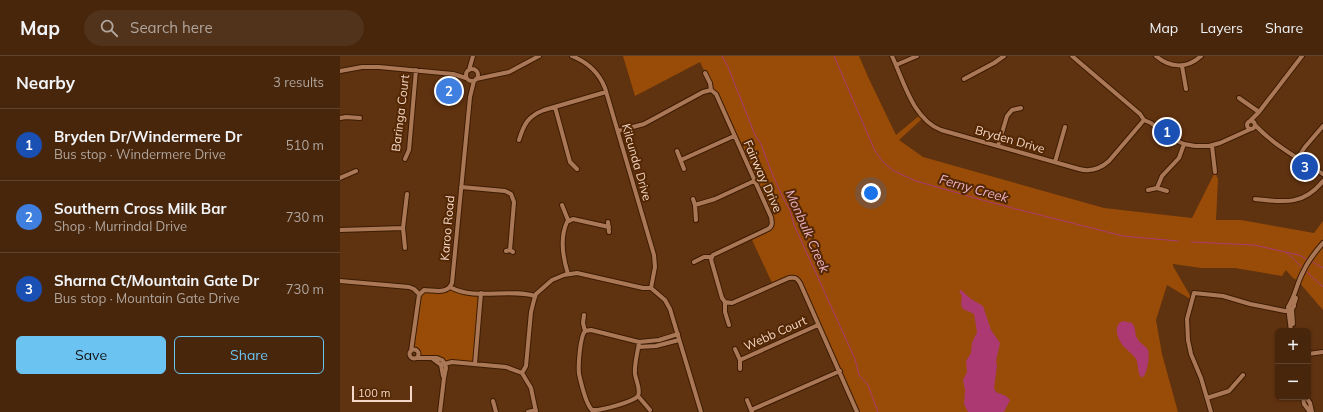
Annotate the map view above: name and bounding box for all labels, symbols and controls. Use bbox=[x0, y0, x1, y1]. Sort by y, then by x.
search box bbox=[84, 10, 364, 46]
text: Map bbox=[20, 16, 60, 40]
icon: search bbox=[98, 17, 120, 39]
text: Search here bbox=[130, 18, 213, 37]
text: Map bbox=[1149, 19, 1178, 37]
text: Layers bbox=[1200, 19, 1243, 37]
text: Share bbox=[1265, 19, 1303, 37]
text: Nearby bbox=[16, 72, 75, 93]
text: 3 results bbox=[273, 74, 324, 90]
street label: Baringa Court bbox=[388, 74, 412, 152]
pin: 2 bbox=[436, 76, 462, 106]
pin: 1 bbox=[1154, 117, 1180, 147]
street label: Kilcunda Drive bbox=[619, 122, 655, 202]
street label: Bryden Drive bbox=[973, 122, 1047, 156]
text: Bryden Dr/Windermere Dr bbox=[54, 127, 242, 146]
text: 1 bbox=[25, 137, 33, 153]
text: 510 m bbox=[286, 137, 324, 153]
street label: Fairway Drive bbox=[740, 138, 786, 214]
text: Bus stop · Windermere Drive bbox=[54, 146, 226, 162]
pin: 3 bbox=[1292, 152, 1318, 182]
water label: Ferny Creek bbox=[938, 171, 1011, 206]
your location bbox=[861, 183, 881, 203]
water label: Monbulk Creek bbox=[783, 187, 834, 275]
street label: Karoo Road bbox=[437, 195, 457, 261]
text: Southern Cross Milk Bar bbox=[54, 199, 226, 218]
text: 2 bbox=[25, 209, 33, 225]
text: 730 m bbox=[286, 209, 324, 225]
text: Shop · Murrindal Drive bbox=[54, 218, 187, 234]
text: Sharna Ct/Mountain Gate Dr bbox=[54, 271, 259, 290]
text: 3 bbox=[25, 281, 33, 297]
text: 730 m bbox=[286, 281, 324, 297]
text: Bus stop · Mountain Gate Drive bbox=[54, 290, 240, 306]
street label: Webb Court bbox=[741, 312, 809, 354]
map controls bbox=[1275, 328, 1311, 400]
button: + bbox=[1275, 328, 1311, 364]
button: Save bbox=[16, 336, 166, 374]
button: Share bbox=[174, 336, 324, 374]
button: − bbox=[1275, 364, 1311, 400]
scale bar bbox=[352, 384, 412, 403]
text: 100 m bbox=[358, 386, 390, 400]

